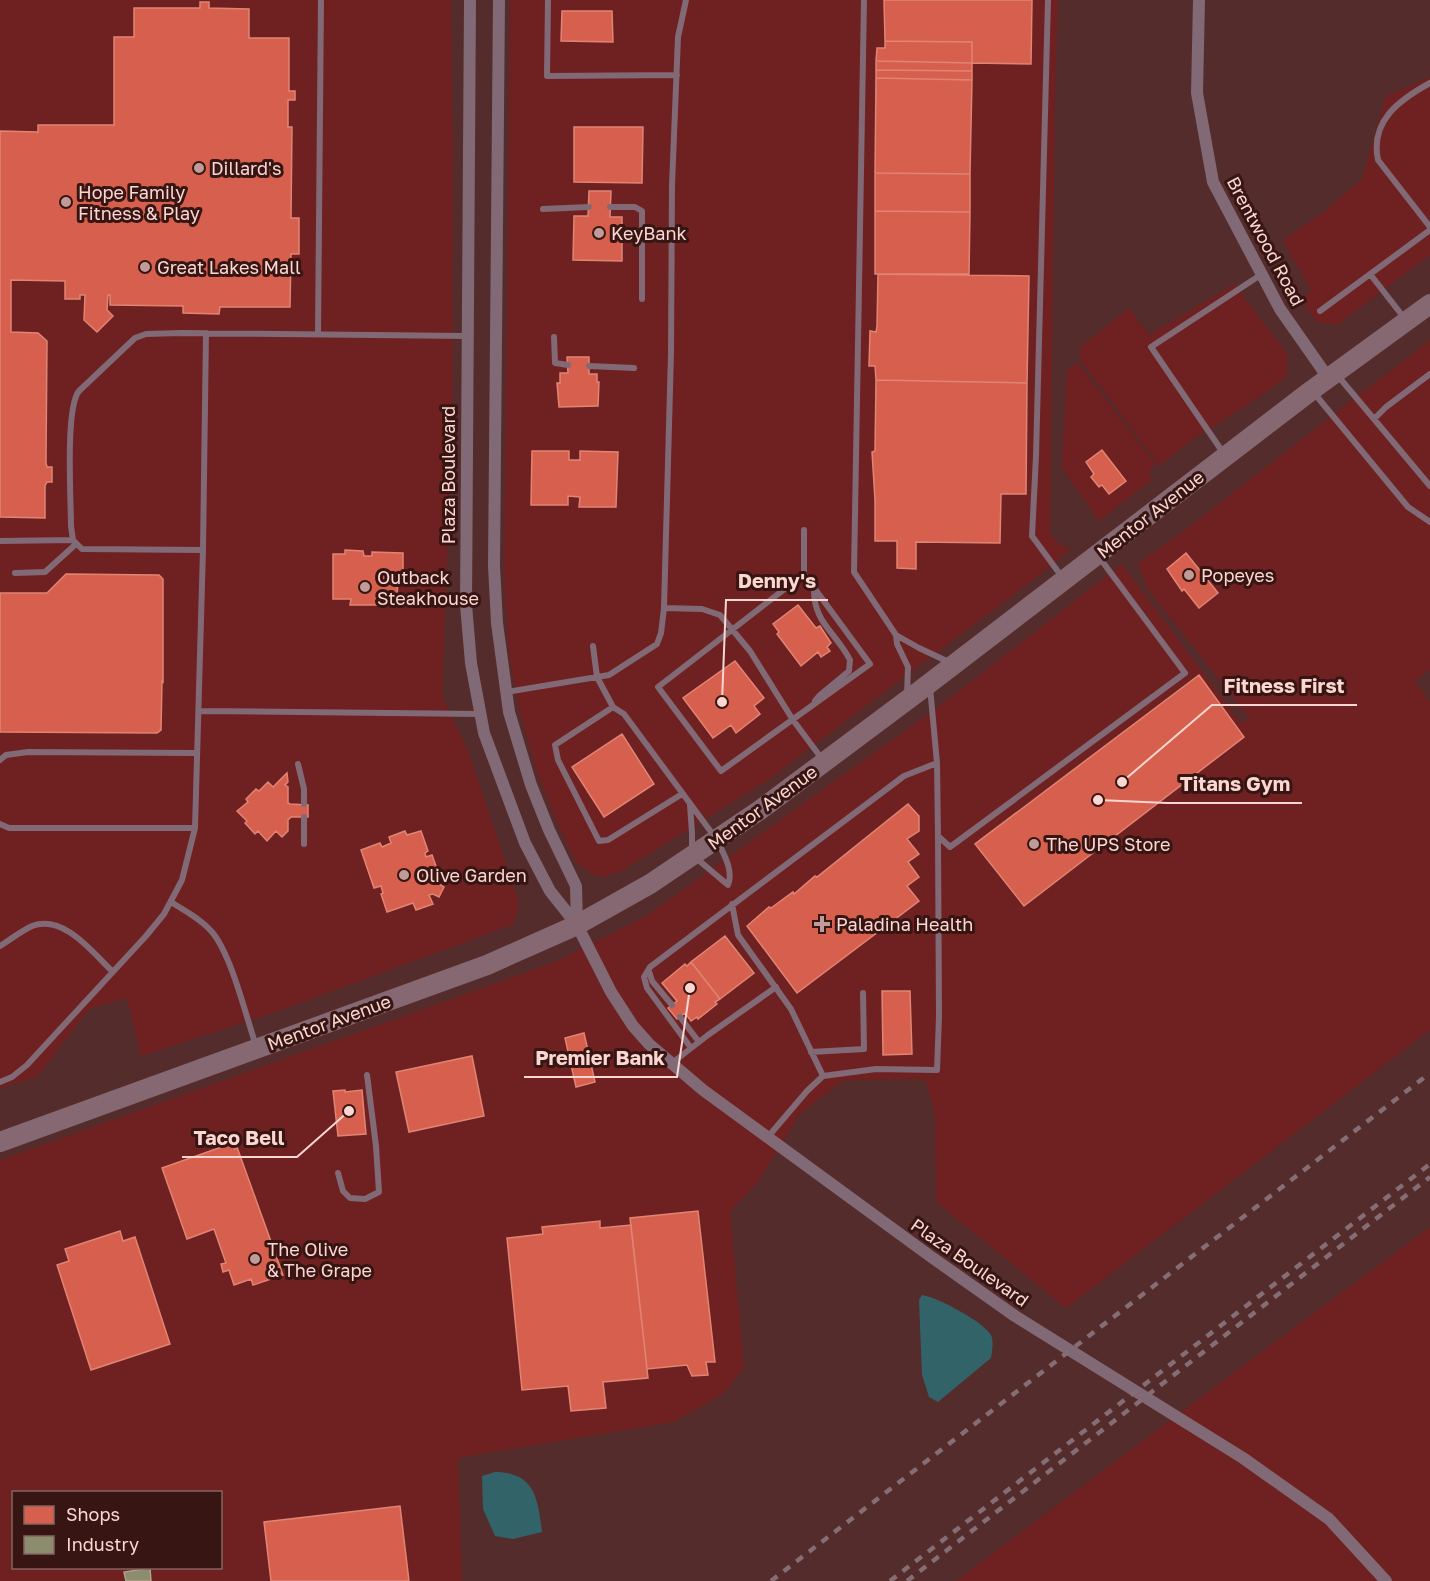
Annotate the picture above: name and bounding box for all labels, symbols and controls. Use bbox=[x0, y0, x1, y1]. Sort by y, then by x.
place label: Dillard's bbox=[211, 157, 282, 179]
marker: Dillard's bbox=[192, 161, 206, 175]
street label: Brentwood Road bbox=[1223, 173, 1309, 309]
place label: Hope Family Fitness & Play bbox=[78, 181, 200, 224]
marker: Hope Family Fitness & Play bbox=[59, 195, 73, 209]
place label: KeyBank bbox=[611, 222, 687, 244]
marker: KeyBank bbox=[592, 226, 606, 240]
place label: Great Lakes Mall bbox=[157, 256, 301, 278]
marker: Great Lakes Mall bbox=[138, 260, 152, 274]
street label: Plaza Boulevard bbox=[437, 406, 459, 544]
street label: Mentor Avenue bbox=[1092, 465, 1208, 563]
callout: Denny's bbox=[726, 562, 828, 600]
place label: Popeyes bbox=[1201, 564, 1274, 586]
place label: Outback Steakhouse bbox=[377, 566, 479, 609]
text: Denny's bbox=[738, 568, 816, 592]
marker: Popeyes bbox=[1182, 568, 1196, 582]
marker: Outback Steakhouse bbox=[358, 580, 372, 594]
callout: Fitness First bbox=[1212, 667, 1357, 705]
text: Fitness First bbox=[1224, 673, 1344, 697]
street label: Mentor Avenue bbox=[703, 760, 821, 854]
callout: Titans Gym bbox=[1167, 765, 1302, 803]
text: Titans Gym bbox=[1180, 771, 1290, 795]
place label: The UPS Store bbox=[1046, 833, 1171, 855]
marker: The UPS Store bbox=[1027, 837, 1041, 851]
place label: Olive Garden bbox=[416, 864, 527, 886]
marker: Olive Garden bbox=[397, 868, 411, 882]
place label: Paladina Health bbox=[836, 913, 973, 935]
marker: Paladina Health bbox=[813, 915, 831, 933]
street label: Mentor Avenue bbox=[264, 989, 394, 1055]
callout: Premier Bank bbox=[524, 1039, 677, 1077]
text: Premier Bank bbox=[535, 1045, 665, 1069]
callout: Taco Bell bbox=[182, 1119, 297, 1157]
text: Taco Bell bbox=[194, 1125, 285, 1149]
street label: Plaza Boulevard bbox=[907, 1213, 1033, 1311]
place label: The Olive & The Grape bbox=[267, 1238, 372, 1281]
marker: The Olive & The Grape bbox=[248, 1252, 262, 1266]
legend bbox=[12, 1491, 222, 1569]
text: Shops bbox=[66, 1503, 120, 1525]
text: Industry bbox=[66, 1533, 139, 1555]

